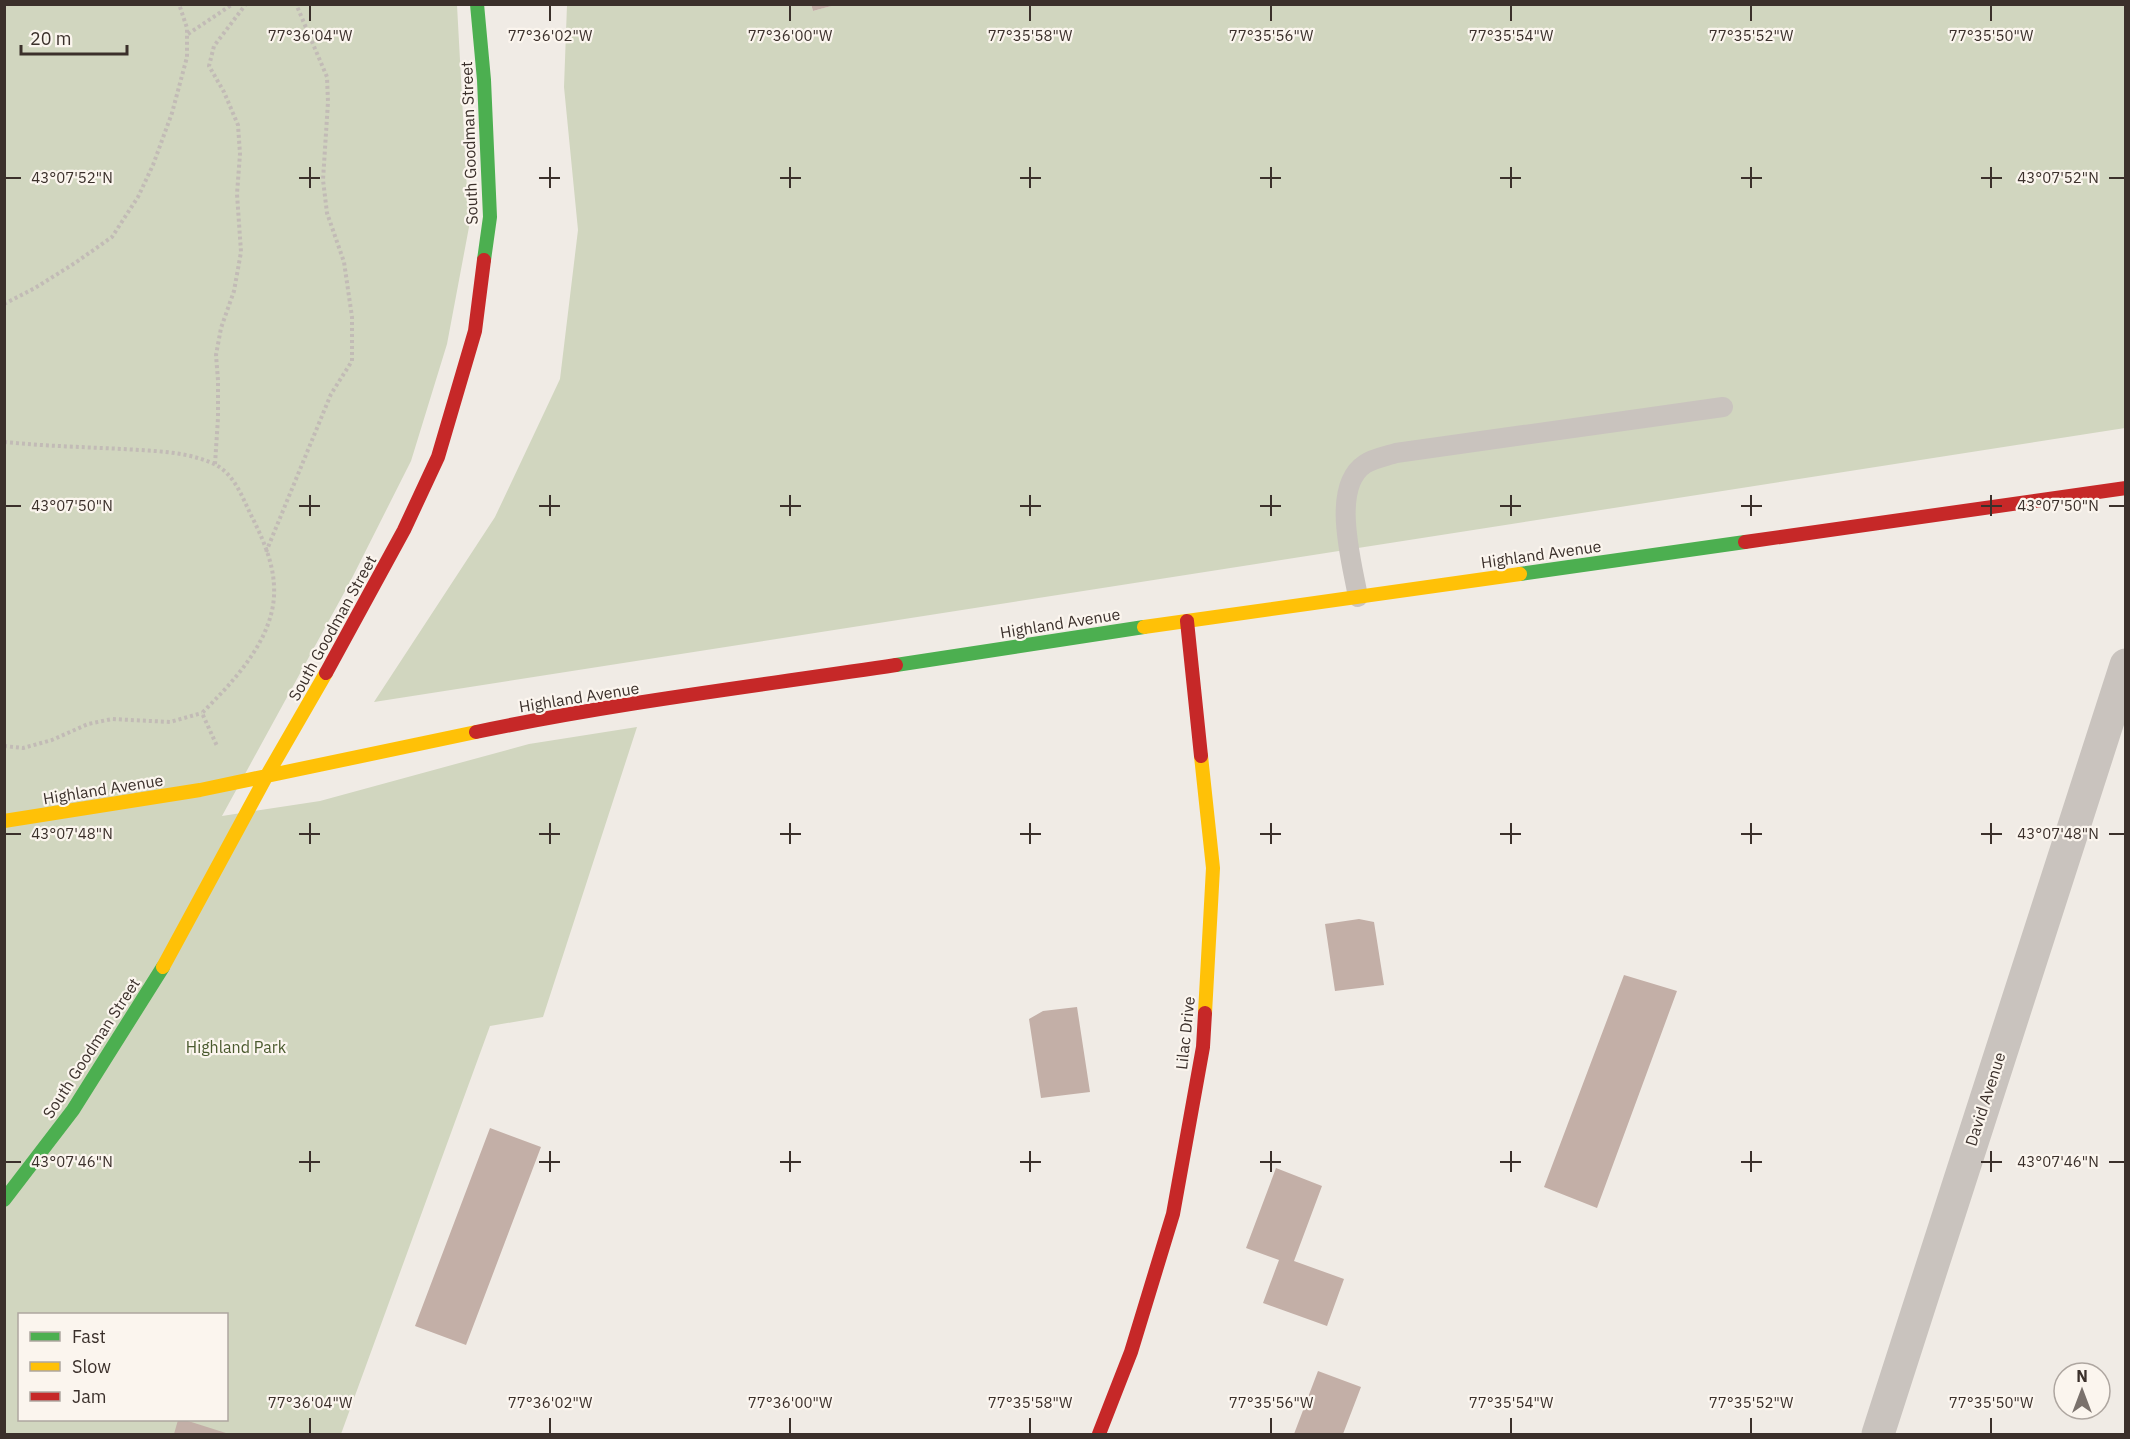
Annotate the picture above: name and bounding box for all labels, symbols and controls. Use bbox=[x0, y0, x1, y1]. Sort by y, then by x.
scale bar bbox=[21, 18, 128, 56]
text: 77°36'04"W bbox=[268, 26, 353, 45]
text: 77°36'02"W bbox=[508, 26, 593, 45]
text: 77°36'00"W bbox=[748, 26, 833, 45]
text: 77°35'58"W bbox=[988, 26, 1073, 45]
text: 77°35'56"W bbox=[1229, 26, 1314, 45]
text: 77°35'54"W bbox=[1469, 26, 1554, 45]
text: 77°35'52"W bbox=[1709, 26, 1794, 45]
text: 77°35'50"W bbox=[1949, 26, 2034, 45]
text: 20 m bbox=[30, 27, 72, 50]
street label: South Goodman Street bbox=[456, 61, 482, 225]
text: 43°07'52"N bbox=[31, 168, 113, 187]
text: 43°07'52"N bbox=[2017, 168, 2099, 187]
text: 43°07'50"N bbox=[31, 496, 113, 515]
text: 43°07'50"N bbox=[2017, 496, 2099, 515]
street label: Highland Avenue bbox=[1480, 536, 1603, 572]
street label: South Goodman Street bbox=[284, 552, 380, 704]
street label: Highland Avenue bbox=[999, 604, 1122, 642]
street label: Highland Avenue bbox=[518, 678, 641, 716]
street label: Highland Avenue bbox=[42, 770, 165, 808]
text: 43°07'48"N bbox=[31, 824, 113, 843]
text: 43°07'48"N bbox=[2017, 824, 2099, 843]
street label: South Goodman Street bbox=[38, 974, 144, 1122]
street label: Lilac Drive bbox=[1171, 995, 1199, 1071]
park label: Highland Park bbox=[186, 1037, 287, 1057]
street label: David Avenue bbox=[1960, 1049, 2010, 1148]
text: 43°07'46"N bbox=[31, 1152, 113, 1171]
text: 43°07'46"N bbox=[2017, 1152, 2099, 1171]
legend bbox=[18, 1313, 228, 1421]
text: Fast bbox=[72, 1325, 106, 1348]
text: Slow bbox=[72, 1355, 111, 1378]
north arrow bbox=[2052, 1361, 2112, 1421]
text: N bbox=[2076, 1366, 2088, 1386]
text: Jam bbox=[72, 1385, 107, 1408]
text: 77°36'04"W bbox=[268, 1393, 353, 1412]
text: 77°36'02"W bbox=[508, 1393, 593, 1412]
text: 77°36'00"W bbox=[748, 1393, 833, 1412]
text: 77°35'58"W bbox=[988, 1393, 1073, 1412]
text: 77°35'56"W bbox=[1229, 1393, 1314, 1412]
text: 77°35'54"W bbox=[1469, 1393, 1554, 1412]
text: 77°35'52"W bbox=[1709, 1393, 1794, 1412]
text: 77°35'50"W bbox=[1949, 1393, 2034, 1412]

